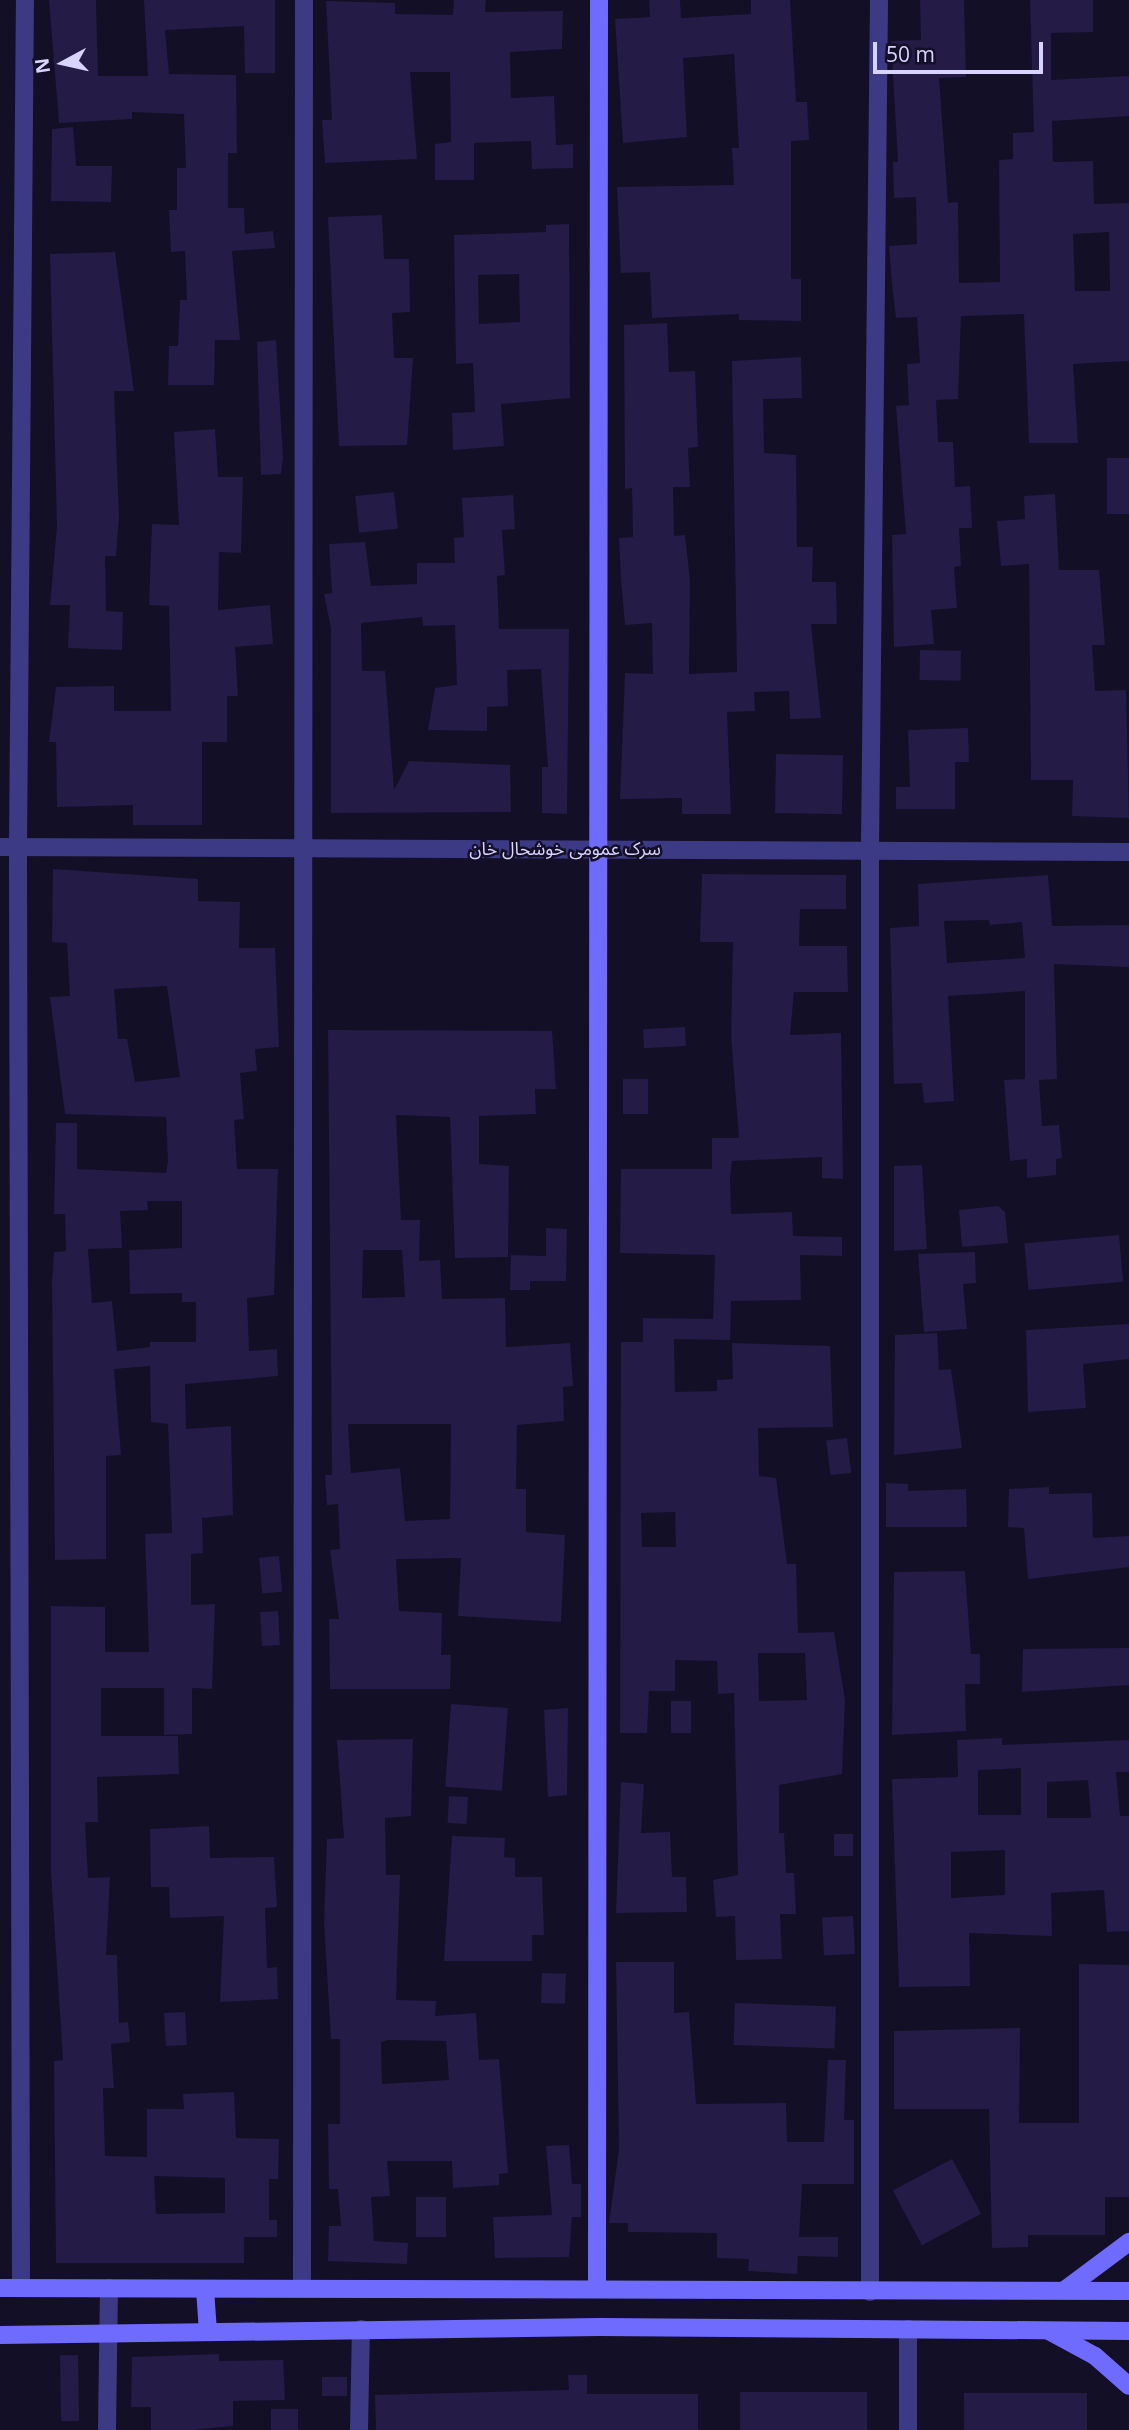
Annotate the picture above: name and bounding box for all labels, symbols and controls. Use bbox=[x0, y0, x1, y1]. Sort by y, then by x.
north arrow bbox=[28, 28, 98, 98]
scale bar bbox=[877, 28, 1047, 72]
text: 50 m bbox=[886, 40, 935, 68]
text: N bbox=[28, 56, 56, 75]
street label: سرک عمومی خوشحال خان bbox=[469, 837, 661, 859]

